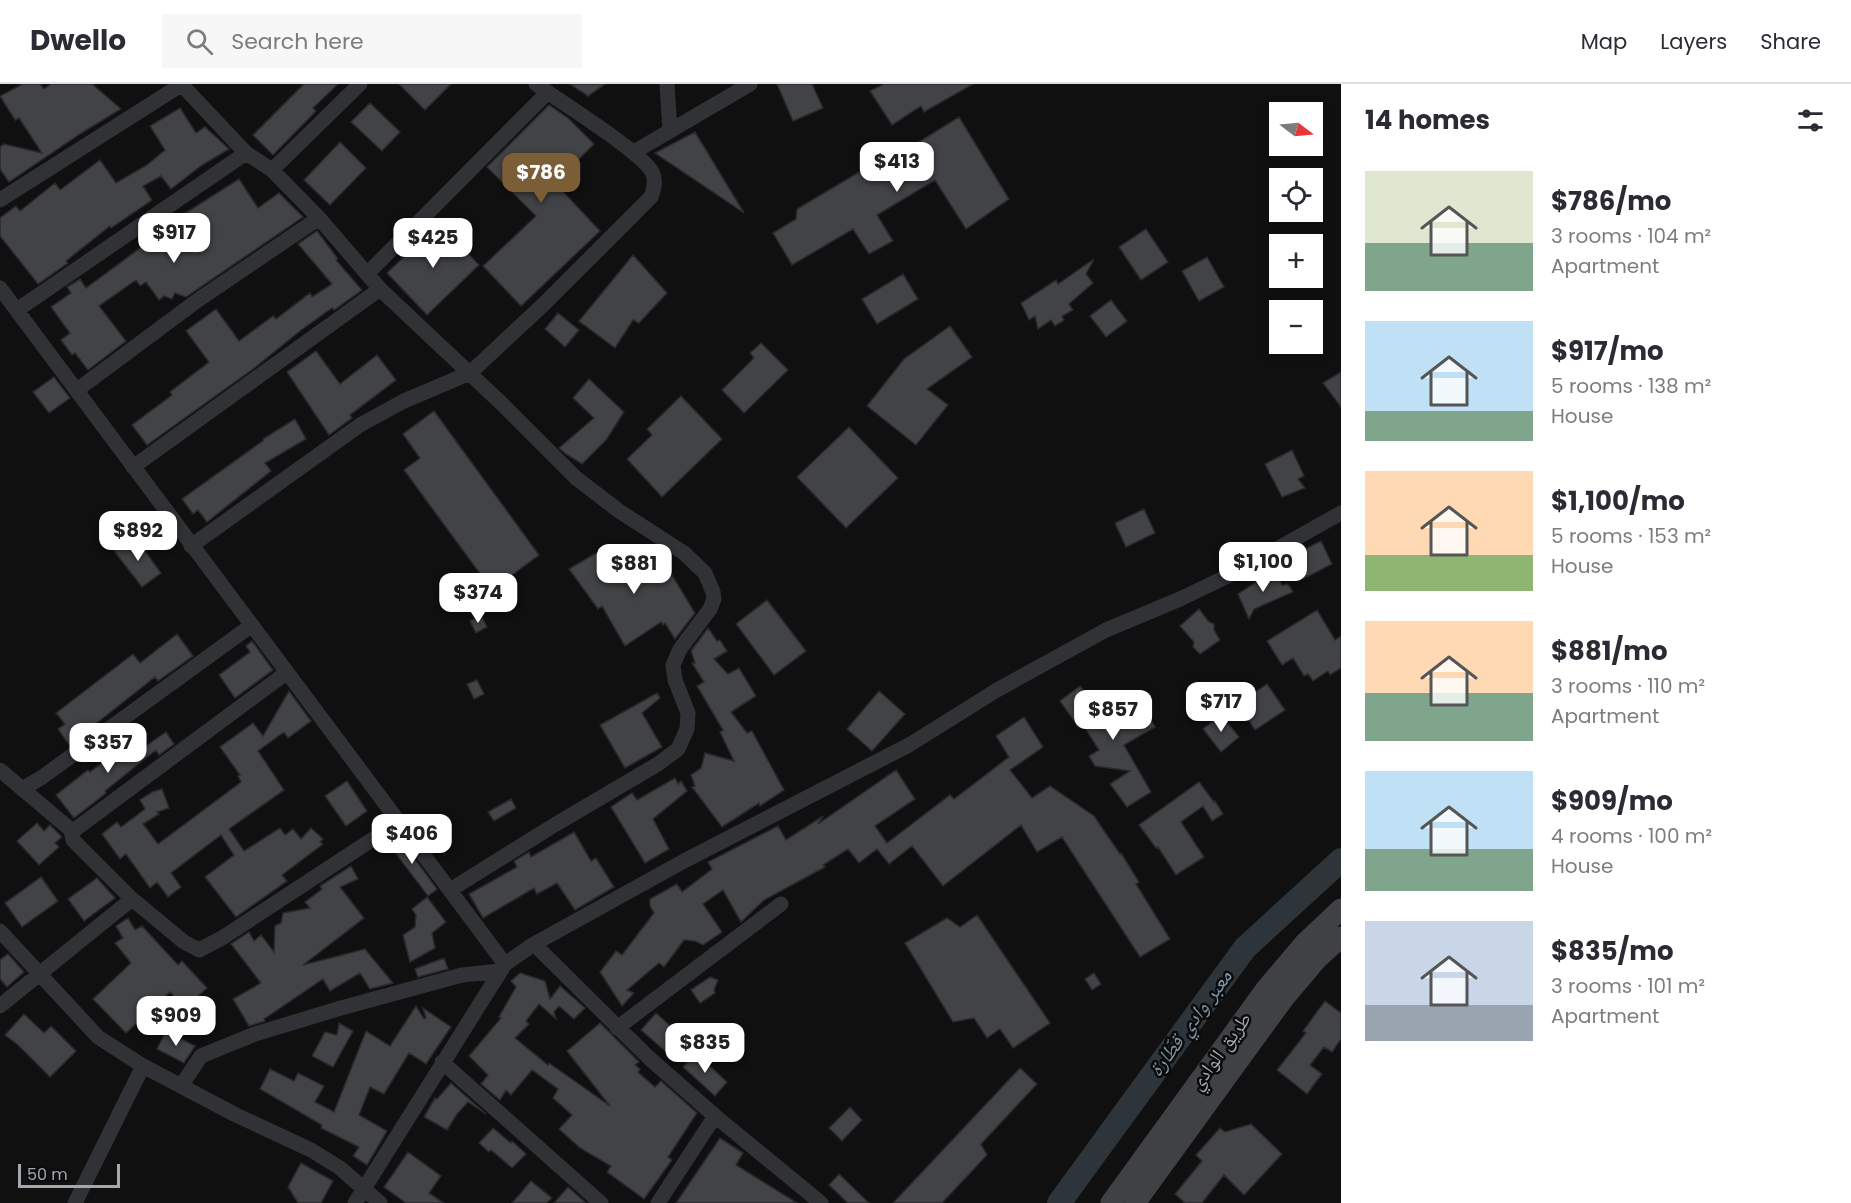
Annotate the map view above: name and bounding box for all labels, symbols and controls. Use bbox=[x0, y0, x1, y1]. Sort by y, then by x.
search box bbox=[162, 14, 582, 68]
text: Dwello bbox=[30, 21, 126, 60]
icon: search bbox=[183, 25, 216, 58]
text: Search here bbox=[231, 26, 364, 57]
text: Map bbox=[1581, 27, 1627, 56]
text: Layers bbox=[1660, 27, 1727, 56]
text: Share bbox=[1760, 27, 1821, 56]
north arrow bbox=[1269, 102, 1323, 156]
map controls bbox=[1269, 102, 1323, 354]
text: 14 homes bbox=[1365, 102, 1490, 138]
icon: filters bbox=[1794, 104, 1827, 137]
pin: $413 bbox=[861, 142, 933, 193]
text: $413 bbox=[874, 147, 920, 175]
pin: $786 bbox=[505, 153, 577, 204]
text: $786 bbox=[516, 158, 566, 186]
button: locate bbox=[1269, 168, 1323, 222]
text: $786/mo bbox=[1551, 183, 1671, 219]
icon: home bbox=[1413, 195, 1485, 267]
pin: $917 bbox=[138, 213, 210, 264]
text: $917 bbox=[152, 218, 196, 246]
pin: $425 bbox=[397, 218, 469, 269]
text: 3 rooms · 104 m² bbox=[1551, 222, 1711, 250]
text: $425 bbox=[407, 223, 459, 251]
button: + bbox=[1269, 234, 1323, 288]
text: Apartment bbox=[1551, 252, 1659, 280]
button: − bbox=[1269, 300, 1323, 354]
text: $917/mo bbox=[1551, 333, 1664, 369]
icon: home bbox=[1413, 345, 1485, 417]
text: 5 rooms · 138 m² bbox=[1551, 372, 1711, 400]
text: House bbox=[1551, 402, 1613, 430]
text: $1,100/mo bbox=[1551, 483, 1685, 519]
icon: home bbox=[1413, 495, 1485, 567]
pin: $892 bbox=[102, 511, 174, 562]
text: $892 bbox=[113, 516, 163, 544]
text: 5 rooms · 153 m² bbox=[1551, 522, 1711, 550]
pin: $1,100 bbox=[1214, 542, 1312, 593]
pin: $881 bbox=[598, 544, 670, 595]
text: $1,100 bbox=[1233, 547, 1293, 575]
text: $881 bbox=[611, 549, 657, 577]
text: House bbox=[1551, 552, 1613, 580]
pin: $374 bbox=[442, 573, 514, 624]
text: $374 bbox=[453, 578, 503, 606]
text: $881/mo bbox=[1551, 633, 1667, 669]
icon: home bbox=[1413, 645, 1485, 717]
text: 3 rooms · 110 m² bbox=[1551, 672, 1705, 700]
pin: $717 bbox=[1185, 682, 1257, 733]
text: $717 bbox=[1200, 687, 1242, 715]
pin: $857 bbox=[1077, 690, 1149, 741]
text: $857 bbox=[1088, 695, 1138, 723]
text: Apartment bbox=[1551, 702, 1659, 730]
pin: $357 bbox=[72, 723, 144, 774]
text: $357 bbox=[84, 728, 132, 756]
text: $909/mo bbox=[1551, 783, 1673, 819]
icon: home bbox=[1413, 795, 1485, 867]
pin: $406 bbox=[376, 814, 448, 865]
text: $406 bbox=[386, 819, 438, 847]
text: 4 rooms · 100 m² bbox=[1551, 822, 1712, 850]
text: House bbox=[1551, 852, 1613, 880]
text: $835/mo bbox=[1551, 933, 1673, 969]
icon: home bbox=[1413, 945, 1485, 1017]
water label: معبر وادي قطّارة bbox=[1141, 963, 1240, 1084]
text: 3 rooms · 101 m² bbox=[1551, 972, 1705, 1000]
pin: $909 bbox=[140, 996, 212, 1047]
text: $909 bbox=[151, 1001, 201, 1029]
text: Apartment bbox=[1551, 1002, 1659, 1030]
street label: طريق الوادي bbox=[1182, 1006, 1259, 1097]
pin: $835 bbox=[669, 1023, 741, 1074]
text: $835 bbox=[679, 1028, 731, 1056]
scale bar bbox=[18, 1161, 120, 1188]
text: 50 m bbox=[27, 1163, 68, 1186]

